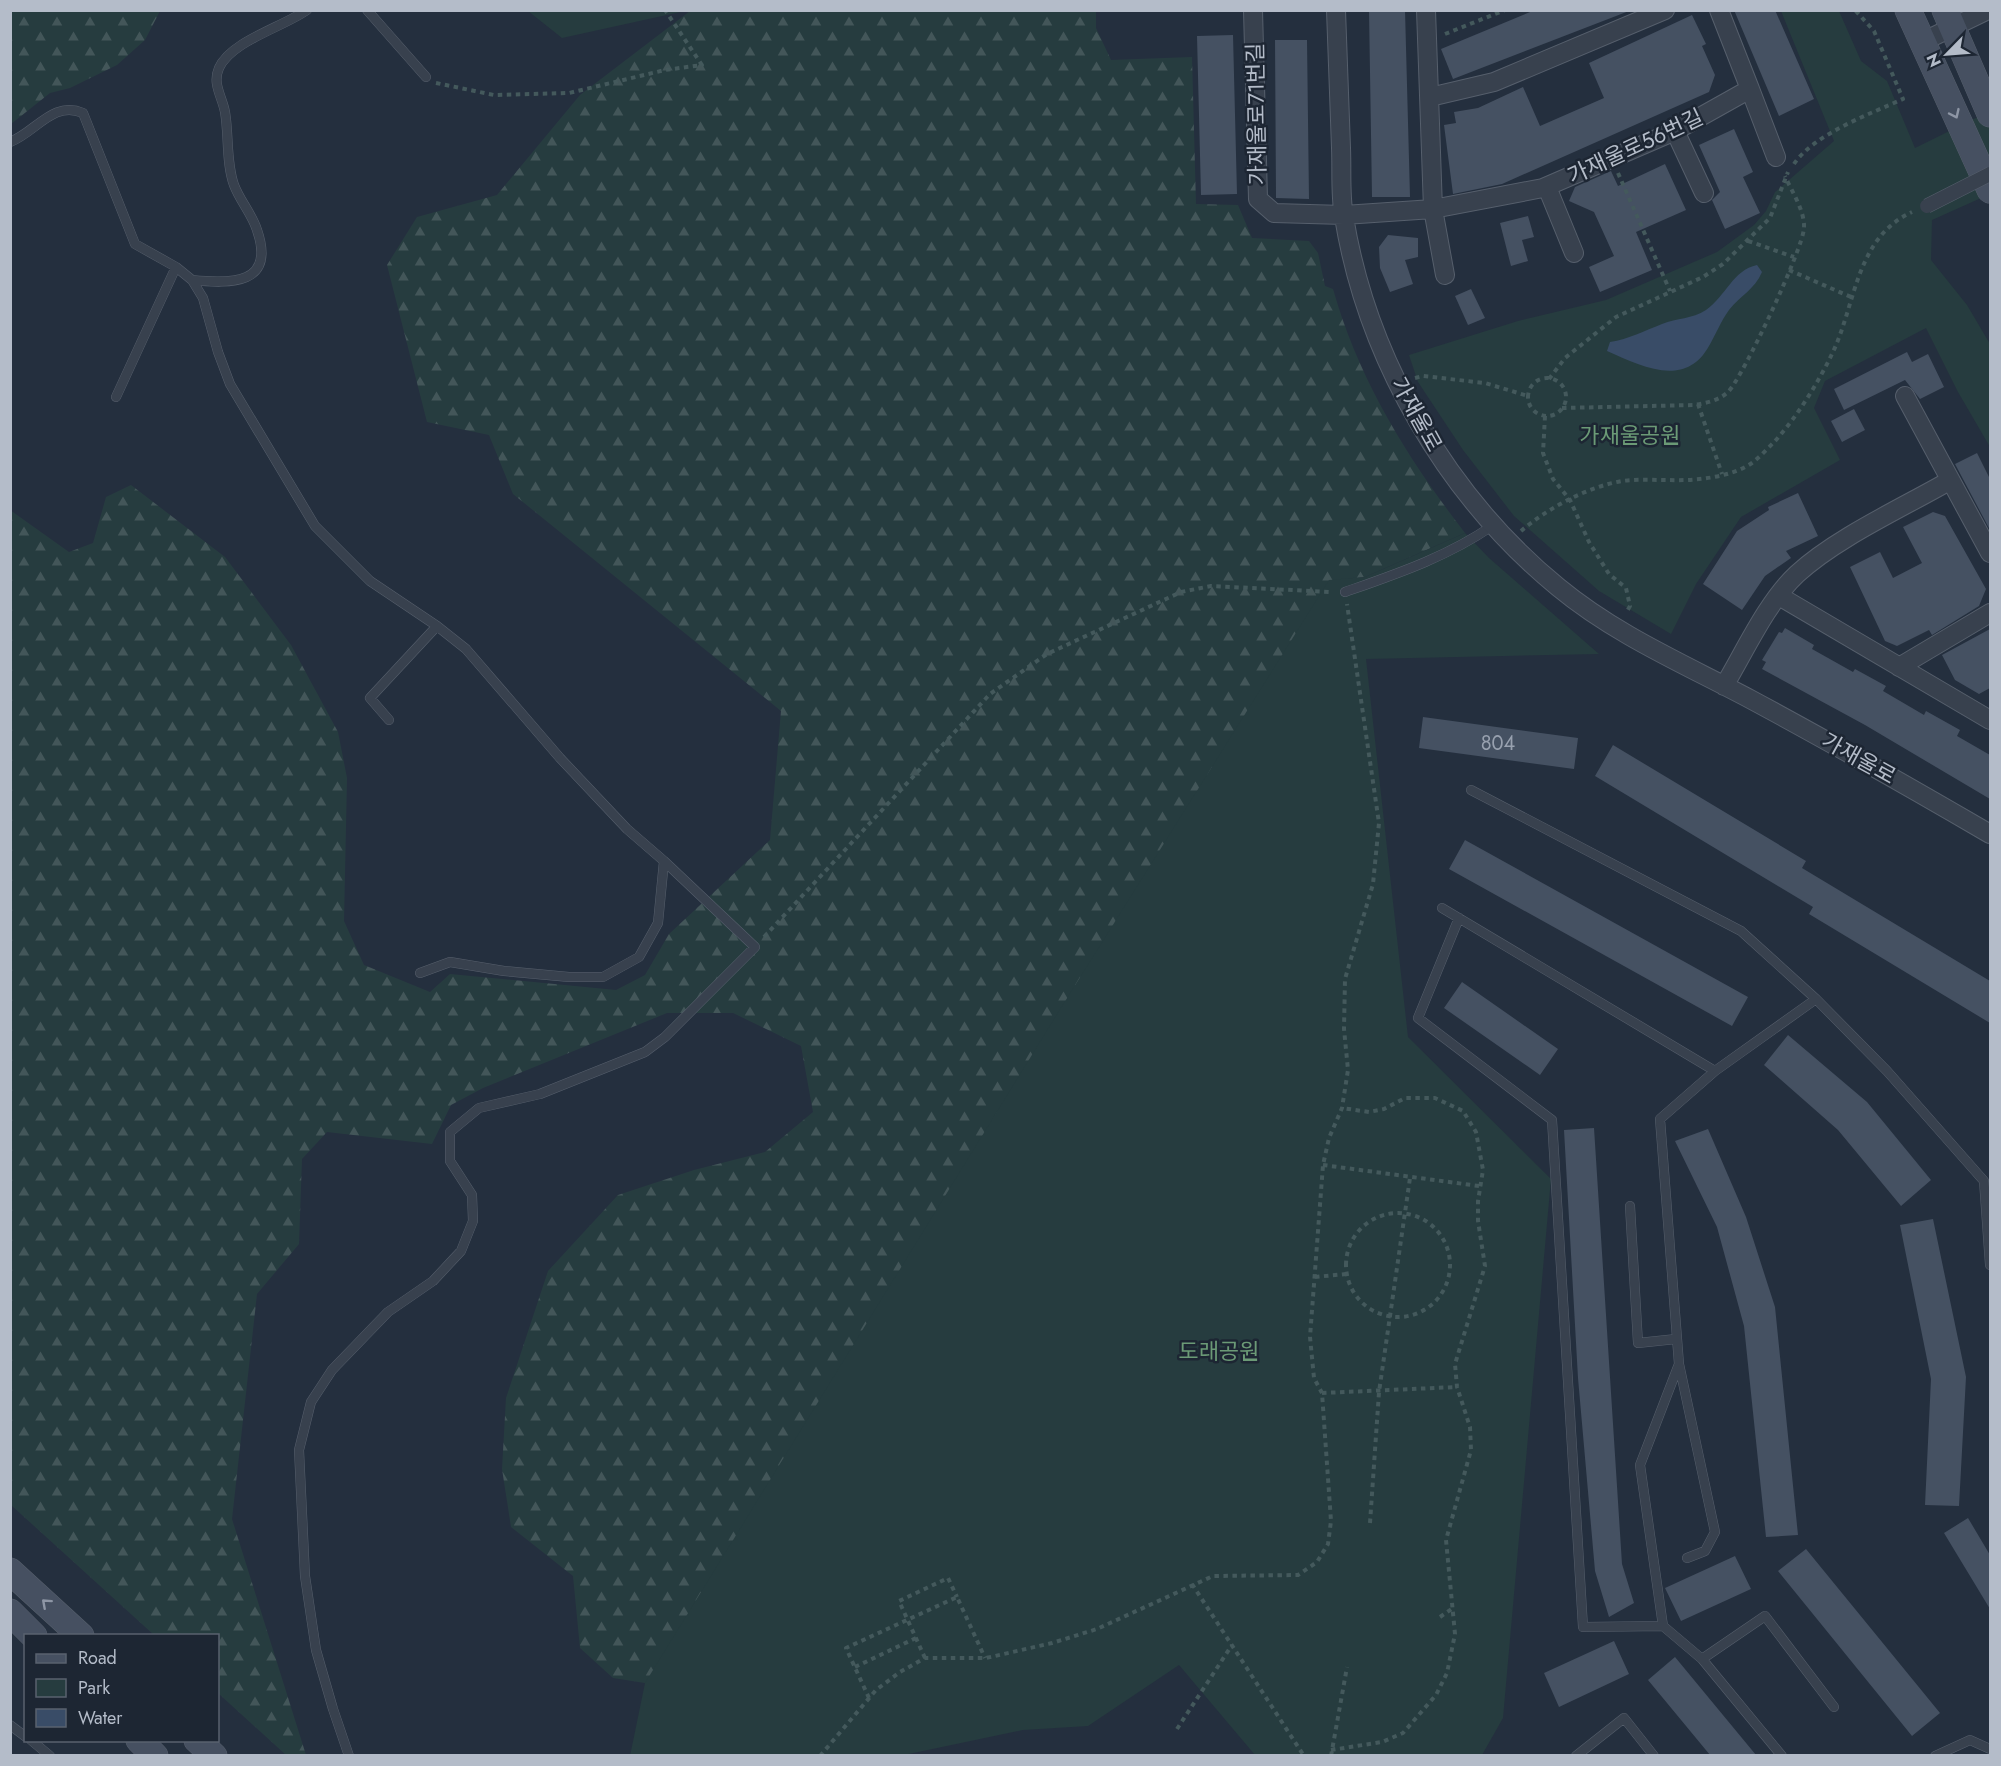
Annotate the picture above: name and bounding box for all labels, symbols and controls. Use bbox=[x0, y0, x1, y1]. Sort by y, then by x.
north arrow bbox=[1917, 24, 1977, 84]
street label: 가재울로71번길 bbox=[1239, 42, 1273, 186]
text: N bbox=[1921, 50, 1947, 71]
street label: 가재울로56번길 bbox=[1562, 101, 1708, 191]
one-way arrow bbox=[1947, 108, 1959, 119]
street label: 가재울로 bbox=[1383, 371, 1451, 457]
park label: 가재울공원 bbox=[1579, 419, 1681, 451]
street label: 가재울로 bbox=[1816, 724, 1902, 792]
house number: 804 bbox=[1481, 729, 1516, 758]
park label: 도래공원 bbox=[1179, 1335, 1259, 1367]
one-way arrow bbox=[42, 1599, 53, 1610]
legend bbox=[24, 1634, 219, 1742]
text: Road bbox=[78, 1645, 117, 1671]
text: Park bbox=[78, 1675, 110, 1701]
text: Water bbox=[78, 1705, 123, 1731]

